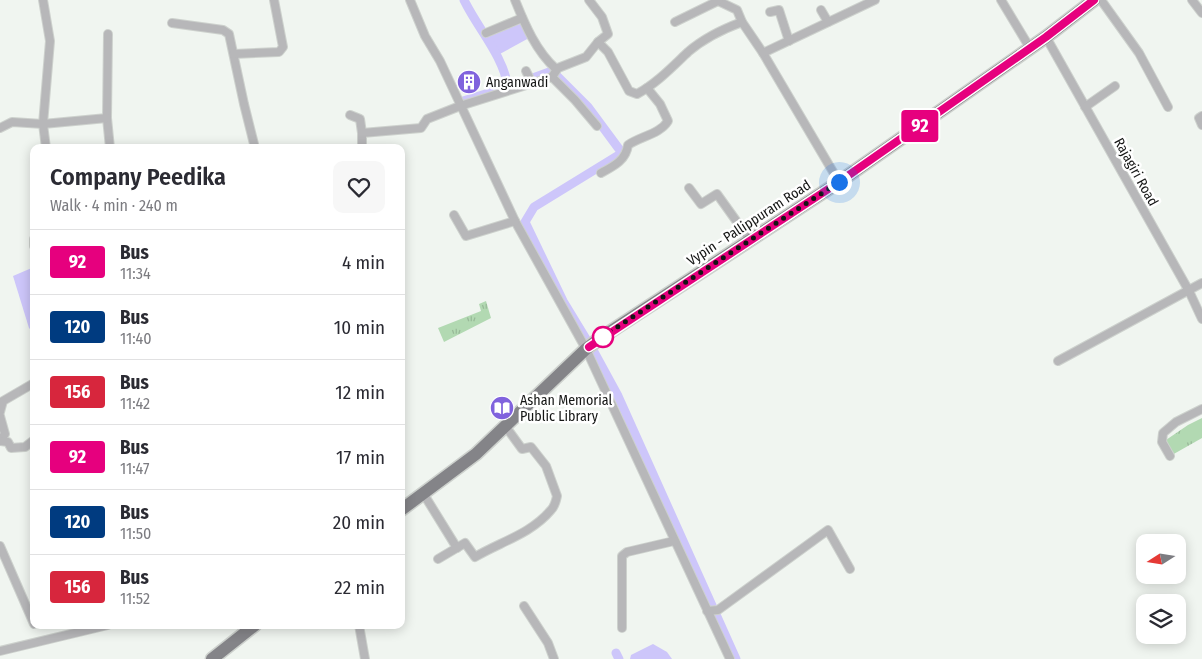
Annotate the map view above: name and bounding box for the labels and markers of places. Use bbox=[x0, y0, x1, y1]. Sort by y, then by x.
building icon: Anganwadi bbox=[456, 69, 482, 95]
place label: Anganwadi bbox=[486, 74, 548, 91]
unlabelled marker bbox=[592, 326, 614, 348]
place label: Ashan Memorial Public Library bbox=[520, 392, 612, 425]
library icon: Ashan Memorial Public Library bbox=[489, 395, 515, 421]

